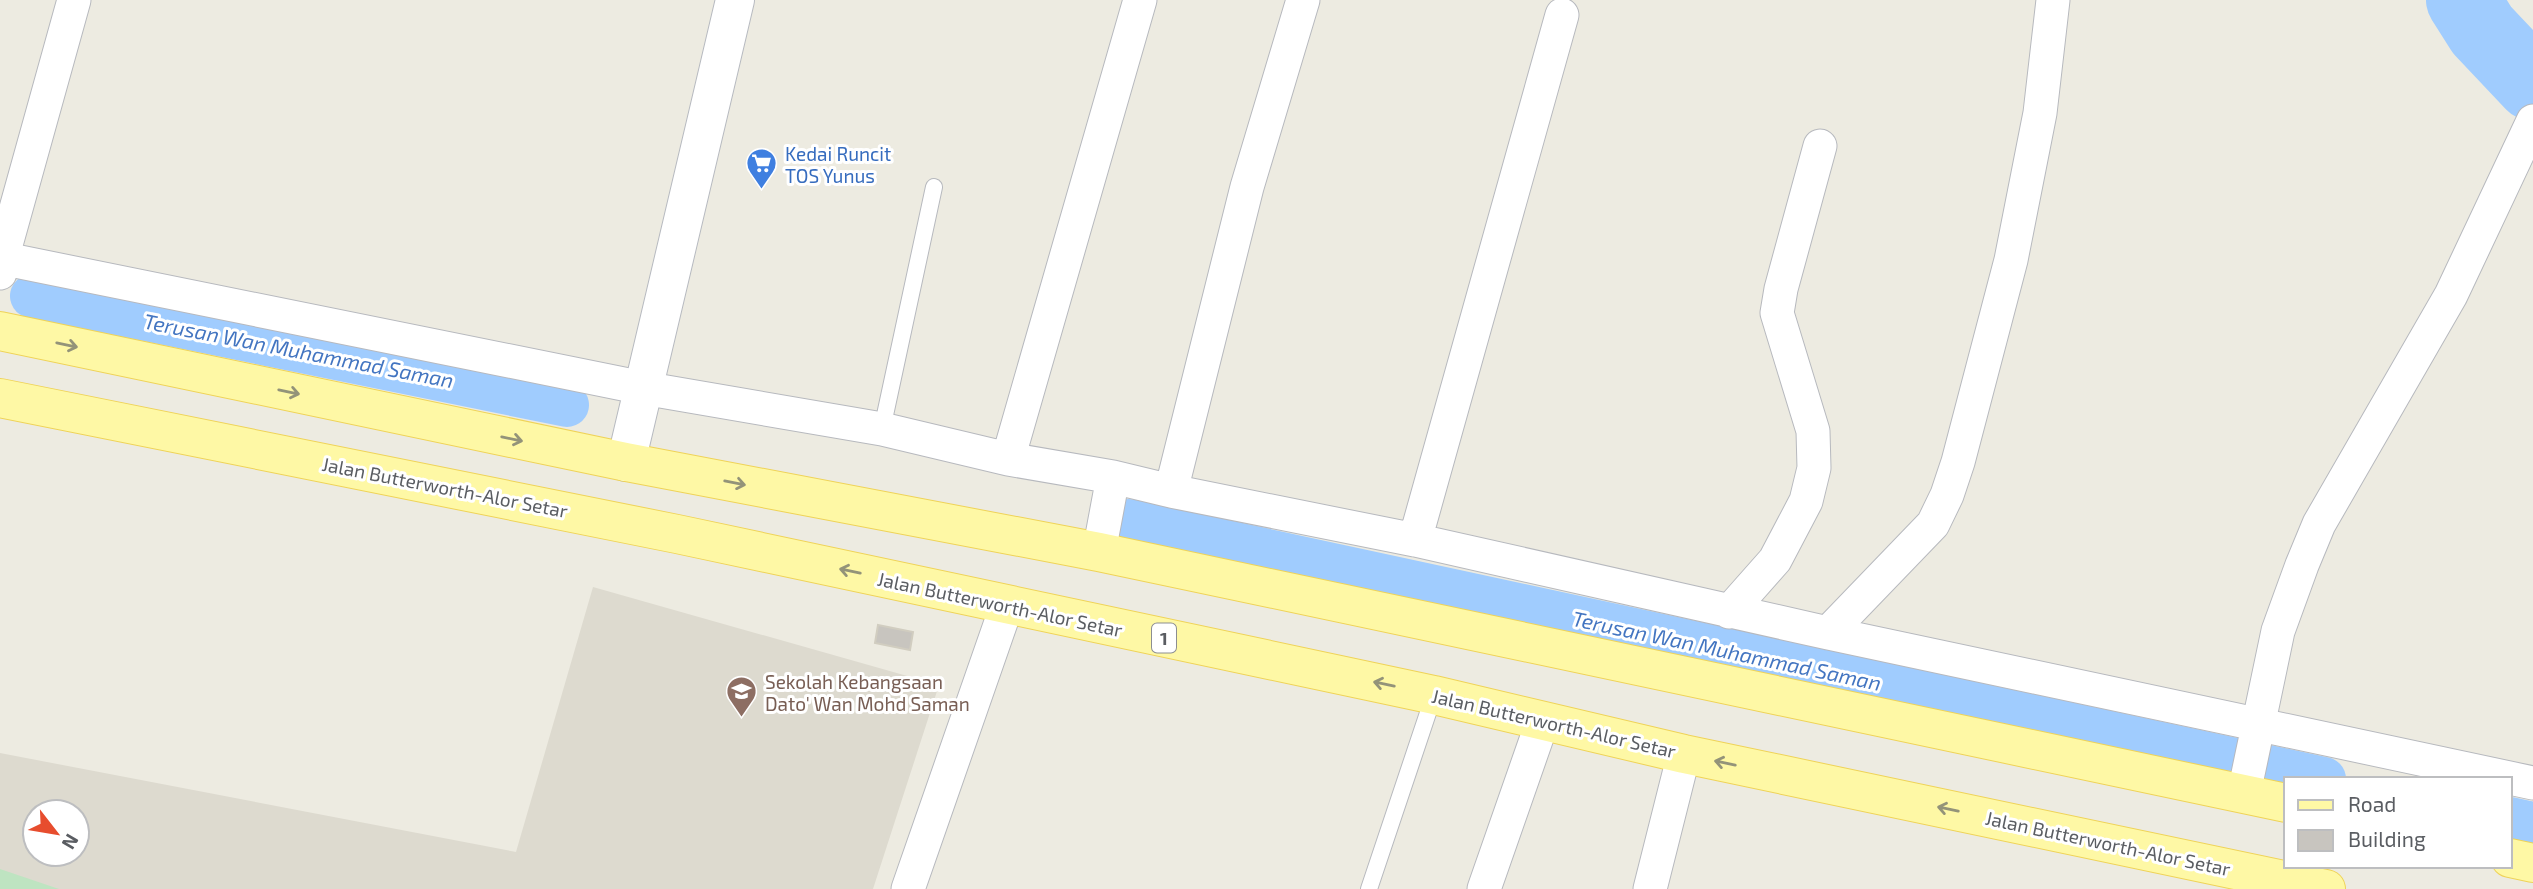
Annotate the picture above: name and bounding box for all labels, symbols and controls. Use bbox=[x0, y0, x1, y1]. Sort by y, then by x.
place label: Kedai Runcit TOS Yunus bbox=[785, 142, 891, 187]
supermarket icon: Kedai Runcit TOS Yunus bbox=[745, 147, 779, 191]
water label: Terusan Wan Muhammad Saman bbox=[142, 308, 456, 392]
one-way arrow bbox=[55, 339, 78, 353]
one-way arrow bbox=[277, 385, 300, 399]
one-way arrow bbox=[500, 432, 523, 446]
street label: Jalan Butterworth-Alor Setar bbox=[320, 452, 570, 522]
one-way arrow bbox=[723, 477, 746, 490]
one-way arrow bbox=[839, 564, 862, 578]
street label: Jalan Butterworth-Alor Setar bbox=[875, 567, 1125, 641]
water label: Terusan Wan Muhammad Saman bbox=[1570, 605, 1884, 695]
road number: 1 bbox=[1152, 624, 1176, 652]
place label: Sekolah Kebangsaan Dato' Wan Mohd Saman bbox=[765, 670, 970, 715]
school or university icon: Sekolah Kebangsaan Dato' Wan Mohd Saman bbox=[725, 675, 759, 719]
one-way arrow bbox=[1373, 677, 1396, 691]
street label: Jalan Butterworth-Alor Setar bbox=[1430, 684, 1679, 762]
one-way arrow bbox=[1714, 755, 1737, 769]
legend bbox=[2284, 777, 2512, 868]
text: Road bbox=[2348, 791, 2396, 816]
north arrow bbox=[21, 798, 91, 868]
one-way arrow bbox=[1937, 802, 1960, 816]
street label: Jalan Butterworth-Alor Setar bbox=[1983, 806, 2233, 880]
text: Building bbox=[2348, 826, 2426, 851]
text: N bbox=[58, 830, 84, 854]

